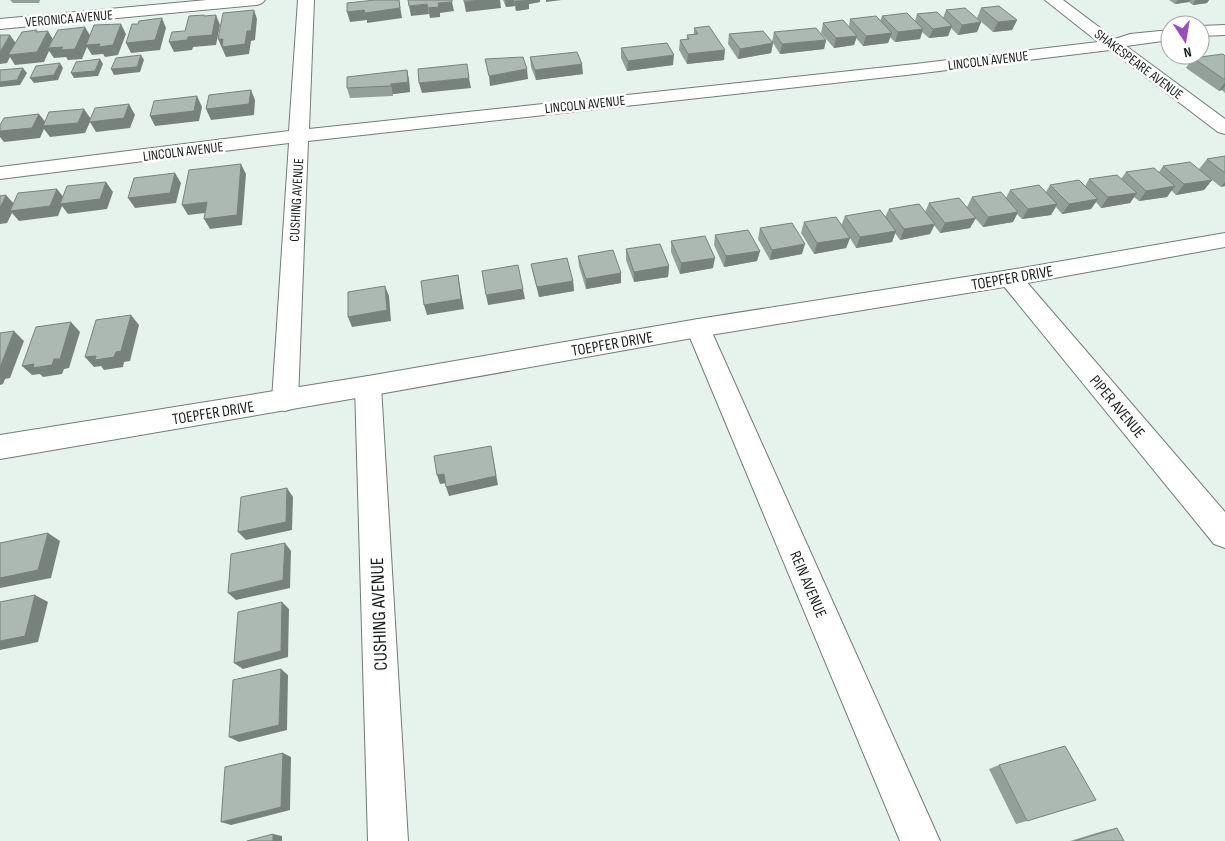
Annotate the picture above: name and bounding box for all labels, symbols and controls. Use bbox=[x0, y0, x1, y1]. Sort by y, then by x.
street label: VERONICA AVENUE bbox=[25, 6, 114, 31]
north arrow bbox=[1160, 15, 1210, 65]
street label: SHAKESPEARE AVENUE bbox=[1091, 25, 1187, 103]
street label: LINCOLN AVENUE bbox=[947, 47, 1029, 74]
street label: LINCOLN AVENUE bbox=[544, 92, 626, 117]
street label: LINCOLN AVENUE bbox=[142, 138, 224, 165]
street label: CUSHING AVENUE bbox=[286, 158, 307, 242]
street label: TOEPFER DRIVE bbox=[970, 262, 1055, 295]
street label: TOEPFER DRIVE bbox=[570, 328, 655, 361]
street label: PIPER AVENUE bbox=[1085, 372, 1149, 442]
street label: TOEPFER DRIVE bbox=[171, 398, 256, 429]
street label: REIN AVENUE bbox=[785, 548, 830, 621]
street label: CUSHING AVENUE bbox=[366, 557, 393, 671]

